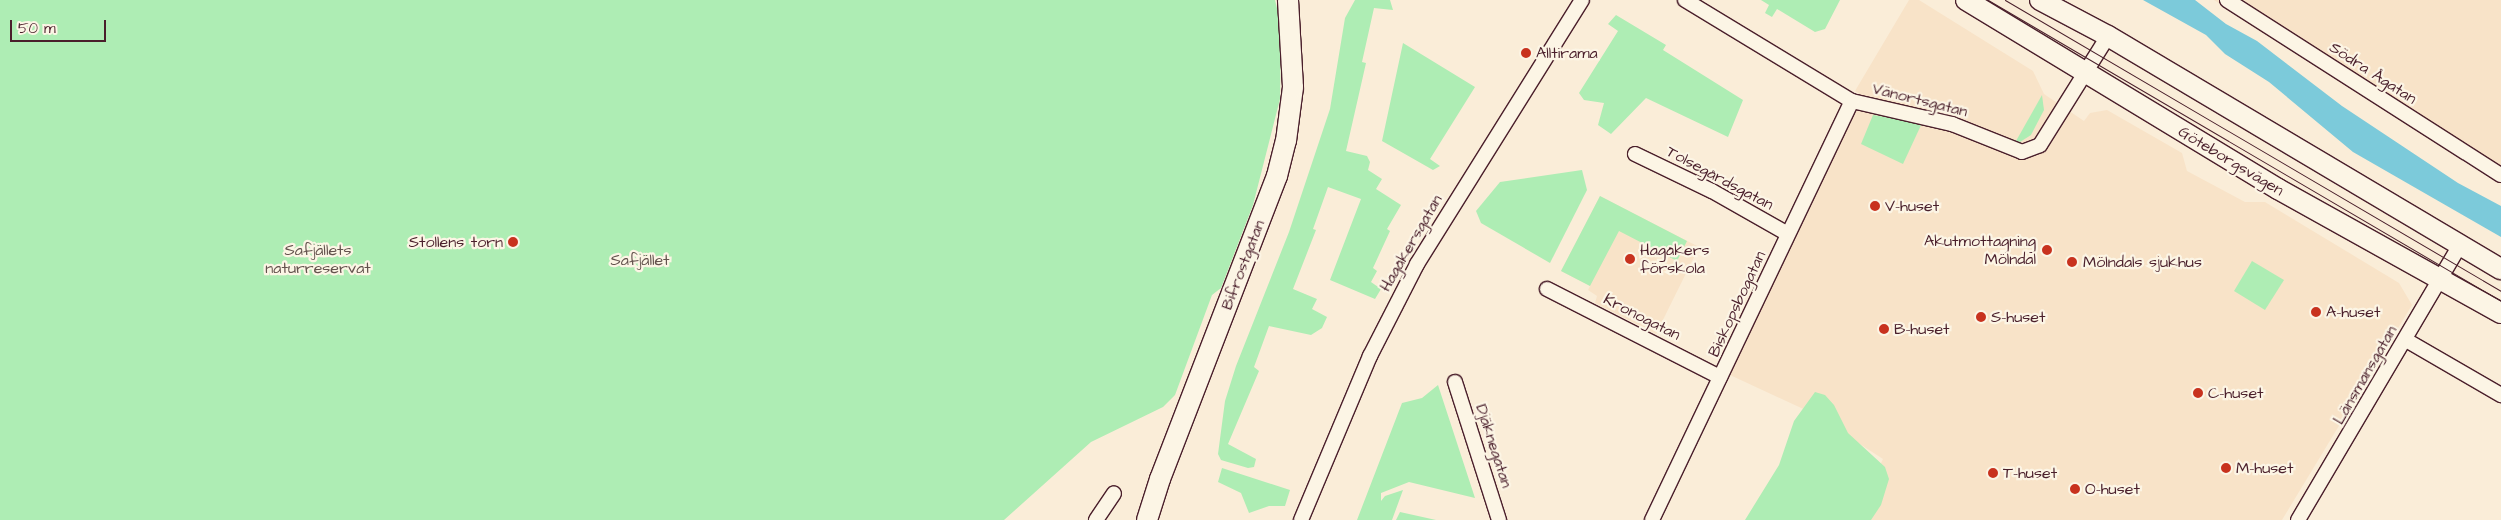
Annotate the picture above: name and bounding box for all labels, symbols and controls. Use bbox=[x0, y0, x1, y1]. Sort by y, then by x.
scale bar bbox=[12, 10, 109, 42]
text: 50 m bbox=[18, 18, 56, 39]
street label: Södra Ågatan bbox=[2326, 38, 2420, 108]
place label: Alltirama bbox=[1536, 43, 1598, 63]
marker: Alltirama bbox=[1520, 47, 1532, 59]
street label: Vänortsgatan bbox=[1870, 79, 1970, 121]
street label: Göteborgsvägen bbox=[2175, 122, 2287, 200]
street label: Tolsegårdsgatan bbox=[1663, 142, 1777, 214]
street label: Hagåkersgatan bbox=[1376, 191, 1446, 295]
place label: V-huset bbox=[1885, 196, 1939, 216]
marker: V-huset bbox=[1869, 200, 1881, 212]
street label: Bifrostgatan bbox=[1217, 217, 1269, 313]
place label: Akutmottagning Mölndal bbox=[1924, 231, 2036, 269]
place label: Stollens torn bbox=[409, 232, 503, 252]
marker: Stollens torn bbox=[507, 236, 519, 248]
park label: Safjällets naturreservat bbox=[265, 240, 371, 278]
place label: Hagåkers förskola bbox=[1640, 240, 1710, 278]
marker: Akutmottagning Mölndal bbox=[2040, 243, 2054, 257]
street label: Biskopsbogatan bbox=[1704, 248, 1770, 360]
park label: Safjället bbox=[610, 250, 670, 270]
place label: Mölndals sjukhus bbox=[2083, 252, 2202, 272]
marker: Hagåkers förskola bbox=[1624, 253, 1636, 265]
marker: Mölndals sjukhus bbox=[2065, 255, 2079, 269]
street label: Kronogatan bbox=[1600, 289, 1684, 345]
place label: A-huset bbox=[2326, 302, 2380, 322]
marker: A-huset bbox=[2310, 306, 2322, 318]
place label: S-huset bbox=[1991, 307, 2045, 327]
marker: S-huset bbox=[1975, 311, 1987, 323]
place label: B-huset bbox=[1894, 319, 1950, 339]
street label: Länsmansgatan bbox=[2329, 322, 2401, 428]
marker: B-huset bbox=[1878, 323, 1890, 335]
place label: C-huset bbox=[2208, 383, 2264, 403]
marker: C-huset bbox=[2192, 387, 2204, 399]
street label: Djäknegatan bbox=[1471, 402, 1517, 490]
place label: M-huset bbox=[2236, 458, 2293, 478]
marker: M-huset bbox=[2220, 462, 2232, 474]
place label: T-huset bbox=[2003, 463, 2057, 483]
marker: T-huset bbox=[1987, 467, 1999, 479]
place label: O-huset bbox=[2085, 479, 2140, 499]
marker: O-huset bbox=[2069, 483, 2081, 495]

